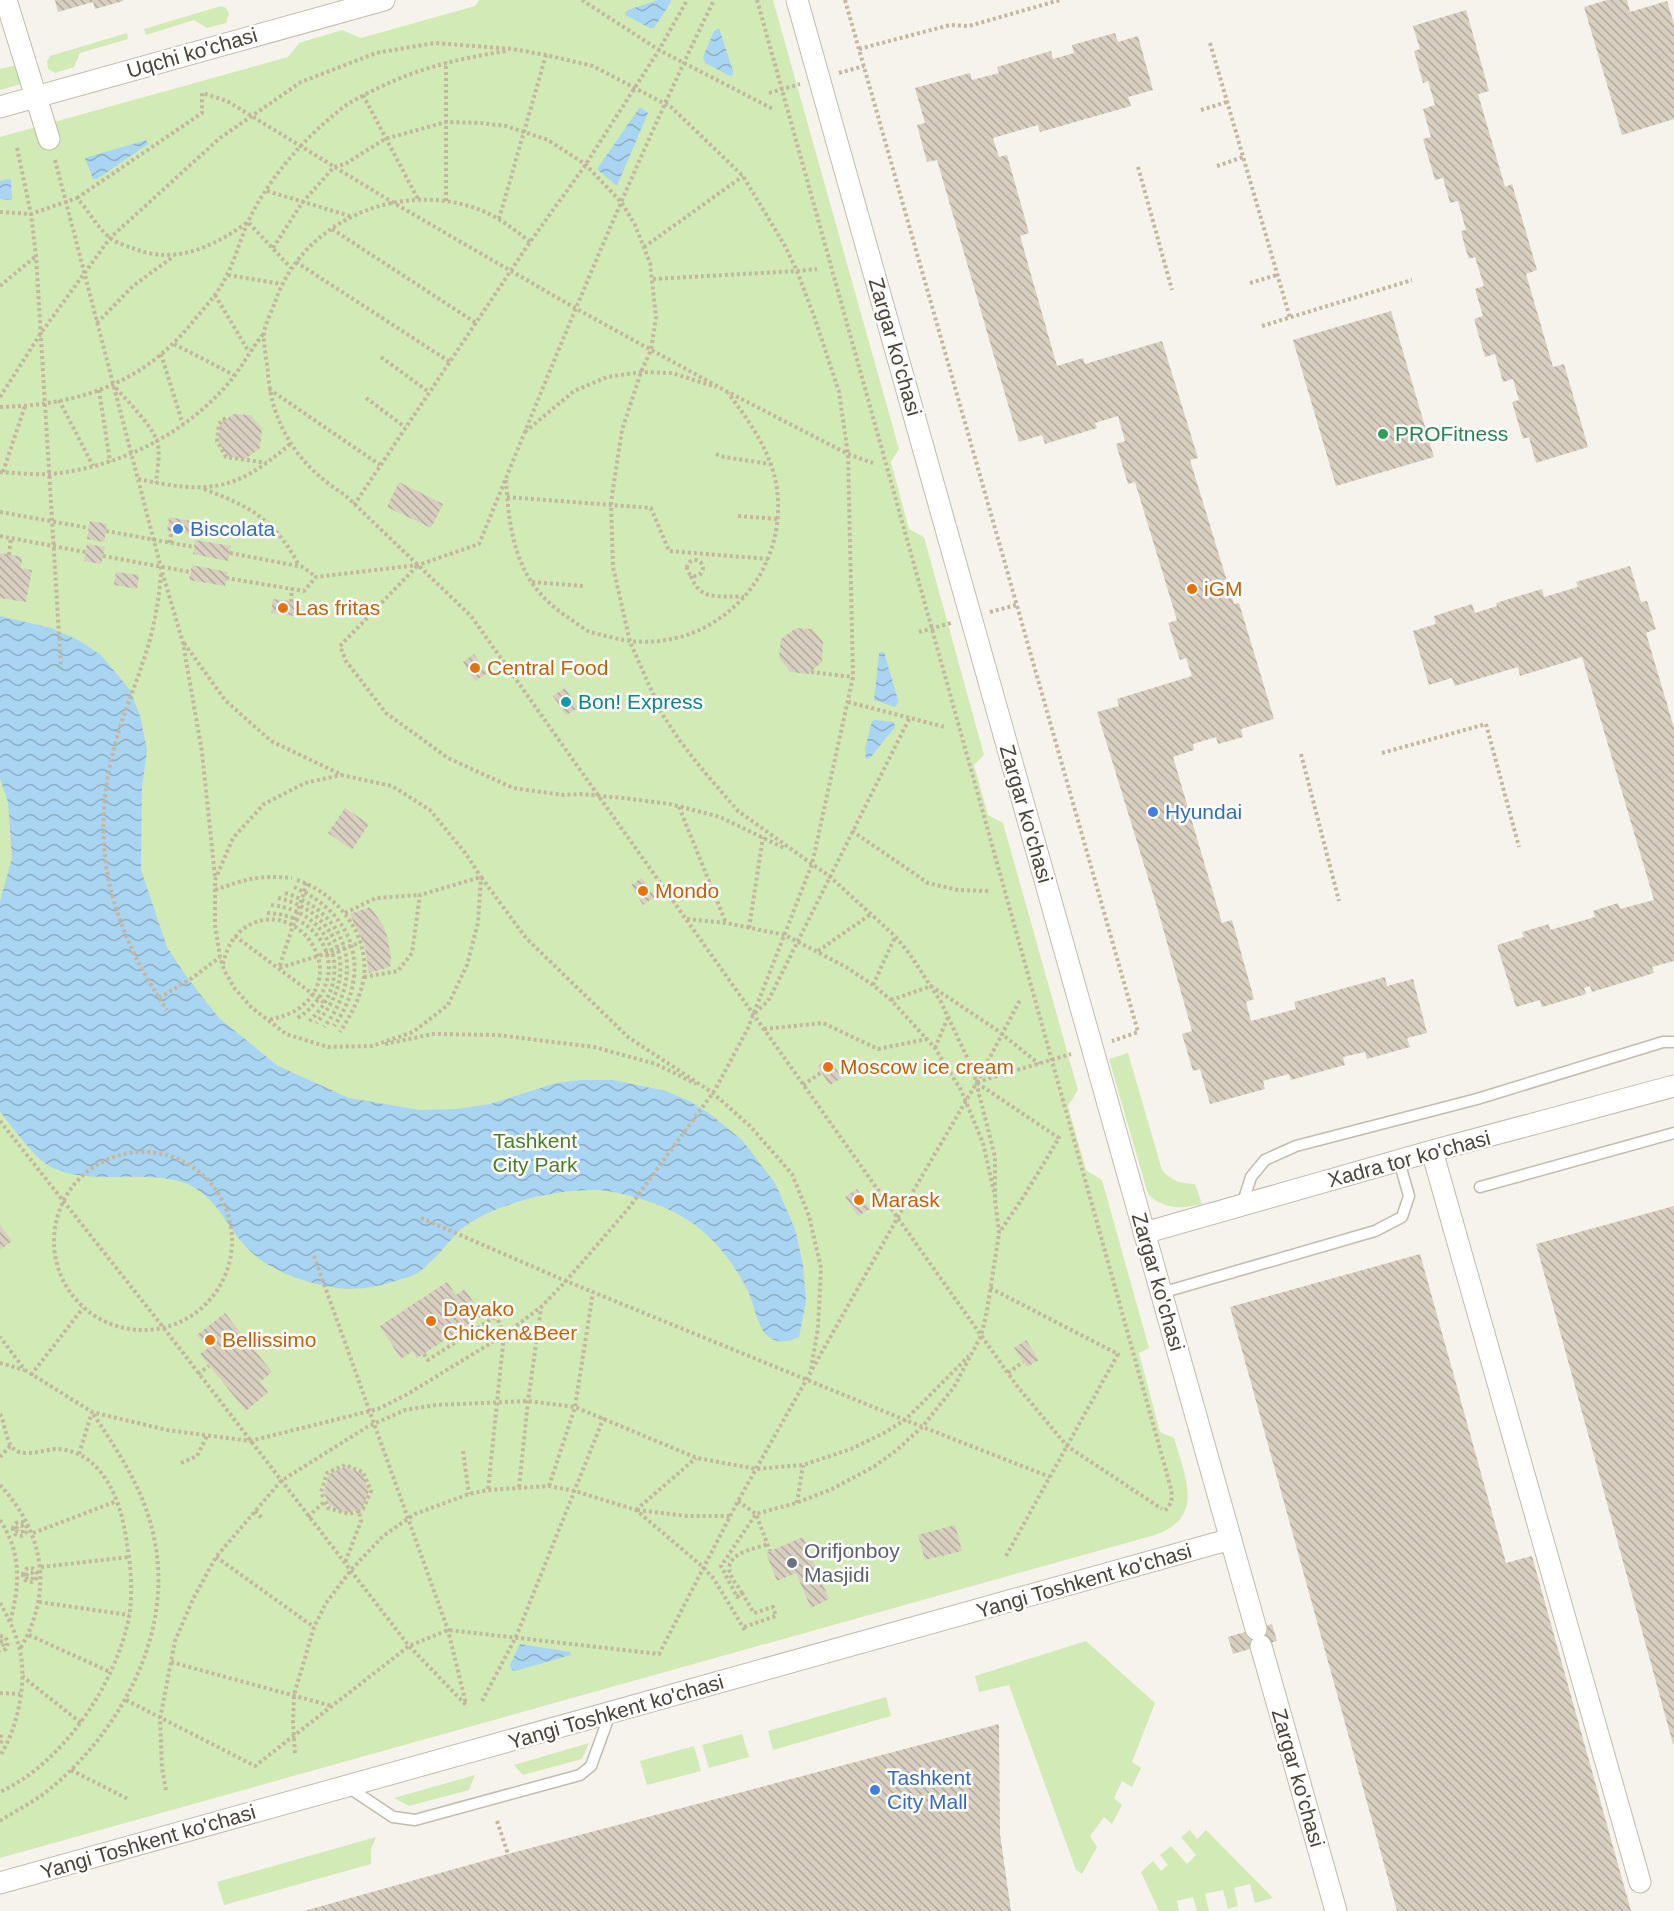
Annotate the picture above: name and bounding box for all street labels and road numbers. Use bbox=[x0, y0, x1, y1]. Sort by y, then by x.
street label: Uqchi ko'chasi bbox=[124, 23, 260, 82]
street label: Zargar ko'chasi bbox=[865, 275, 926, 419]
street label: Zargar ko'chasi bbox=[996, 742, 1057, 886]
street label: Xadra tor ko'chasi bbox=[1325, 1126, 1493, 1191]
street label: Zargar ko'chasi bbox=[1128, 1210, 1189, 1354]
street label: Yangi Toshkent ko'chasi bbox=[974, 1539, 1194, 1622]
street label: Yangi Toshkent ko'chasi bbox=[506, 1670, 726, 1753]
street label: Zargar ko'chasi bbox=[1268, 1706, 1329, 1850]
street label: Yangi Toshkent ko'chasi bbox=[38, 1800, 258, 1883]

